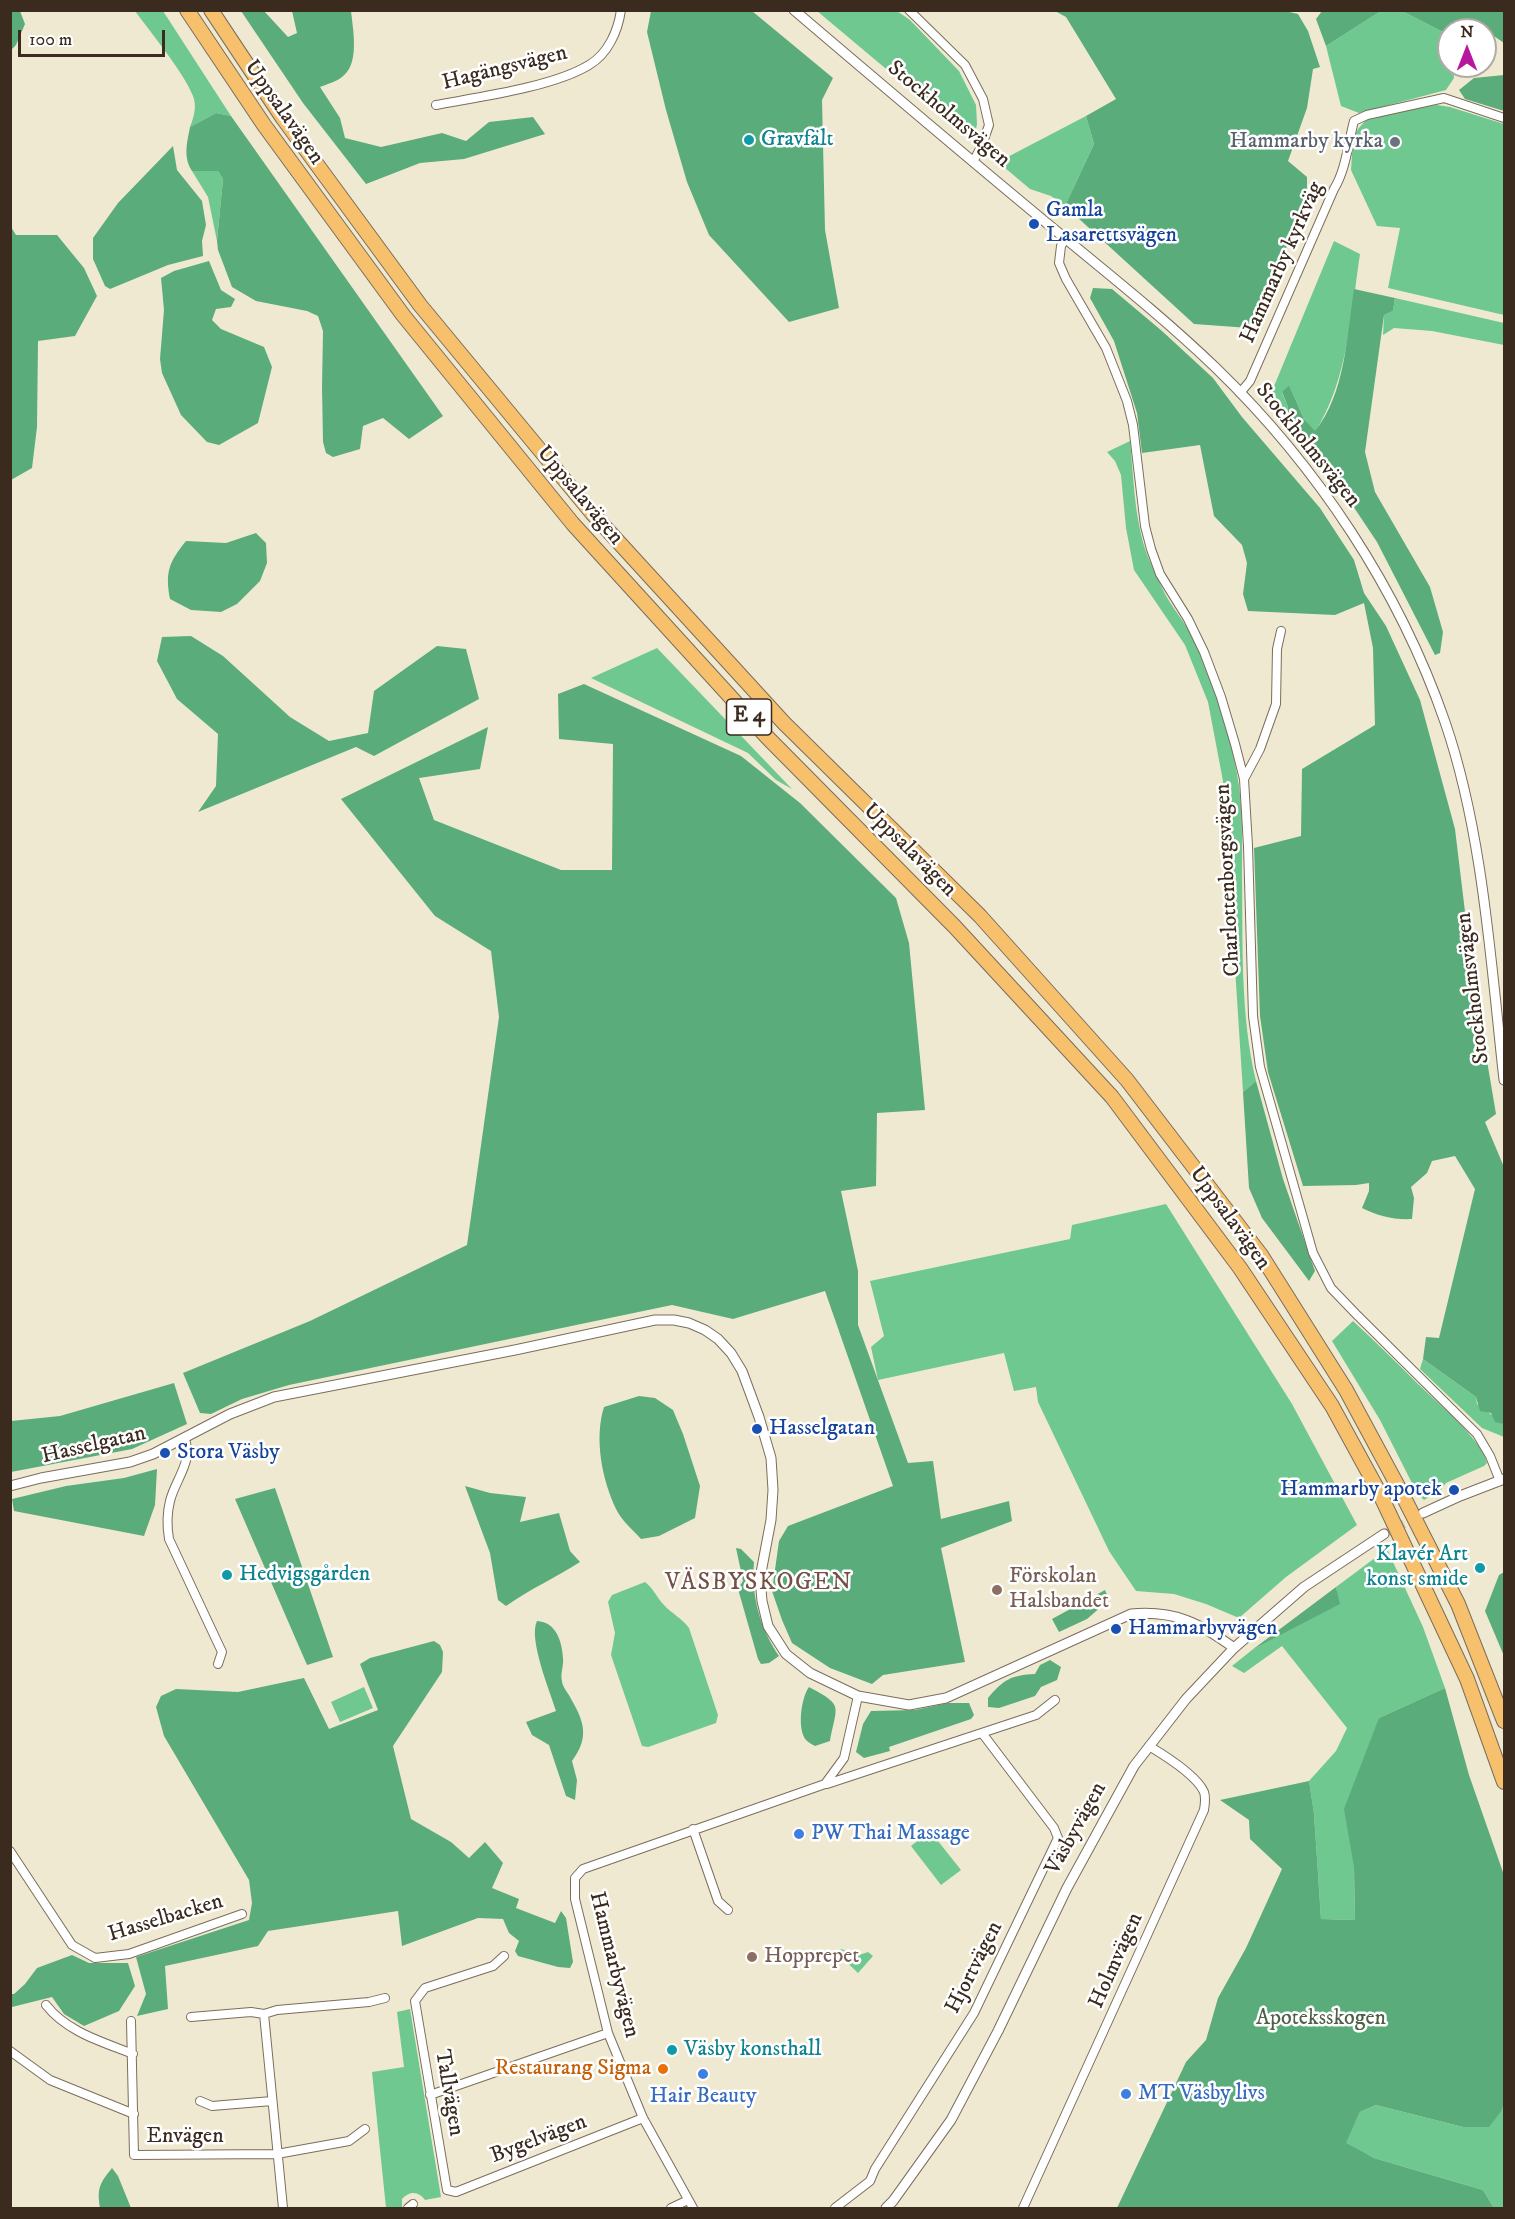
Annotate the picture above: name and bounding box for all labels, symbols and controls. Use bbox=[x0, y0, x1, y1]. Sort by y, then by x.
scale bar bbox=[21, 18, 168, 56]
north arrow bbox=[1437, 18, 1497, 78]
text: N bbox=[1460, 22, 1474, 42]
text: 100 m bbox=[29, 29, 72, 51]
street label: Hagängsvägen bbox=[440, 41, 570, 97]
street label: Uppsalavägen bbox=[237, 56, 329, 170]
street label: Stockholmsvägen bbox=[881, 56, 1015, 174]
place label: Gravfält bbox=[761, 127, 833, 153]
place label: Hammarby kyrka bbox=[1229, 129, 1383, 155]
marker: Gravfält bbox=[742, 133, 756, 147]
marker: Hammarby kyrka bbox=[1388, 135, 1402, 149]
street label: Hammarby kyrkväg bbox=[1236, 178, 1330, 348]
place label: Gamla Lasarettsvägen bbox=[1046, 198, 1177, 249]
marker: Gamla Lasarettsvägen bbox=[1027, 217, 1041, 231]
street label: Stockholmsvägen bbox=[1249, 378, 1365, 514]
street label: Uppsalavägen bbox=[530, 441, 628, 551]
road number: E 4 bbox=[726, 699, 771, 735]
street label: Charlottenborgsvägen bbox=[1211, 783, 1247, 977]
street label: Uppsalavägen bbox=[857, 799, 961, 903]
street label: Stockholmsvägen bbox=[1452, 911, 1496, 1065]
street label: Uppsalavägen bbox=[1183, 1162, 1275, 1276]
place label: Hasselgatan bbox=[769, 1416, 875, 1442]
street label: Hasselgatan bbox=[39, 1421, 149, 1471]
marker: Hasselgatan bbox=[750, 1422, 764, 1436]
place label: Stora Väsby bbox=[177, 1440, 280, 1466]
marker: Stora Väsby bbox=[158, 1446, 172, 1460]
place label: Hammarby apotek bbox=[1280, 1477, 1442, 1503]
marker: Hammarby apotek bbox=[1447, 1483, 1461, 1497]
place label: Klavér Art konst smide bbox=[1366, 1542, 1468, 1594]
marker: Klavér Art konst smide bbox=[1473, 1561, 1487, 1575]
place label: Hedvigsgården bbox=[239, 1562, 370, 1588]
place label: Förskolan Halsbandet bbox=[1009, 1564, 1109, 1616]
marker: Hedvigsgården bbox=[220, 1568, 234, 1582]
district label: VÄSBYSKOGEN bbox=[665, 1570, 853, 1598]
marker: Förskolan Halsbandet bbox=[990, 1583, 1004, 1597]
place label: Hammarbyvägen bbox=[1128, 1616, 1278, 1642]
marker: Hammarbyvägen bbox=[1109, 1622, 1123, 1636]
street label: Väsbyvägen bbox=[1041, 1778, 1113, 1880]
place label: PW Thai Massage bbox=[811, 1821, 970, 1847]
marker: PW Thai Massage bbox=[792, 1827, 806, 1841]
street label: Hasselbacken bbox=[105, 1889, 227, 1949]
street label: Hammarbyvägen bbox=[582, 1889, 644, 2041]
street label: Holmvägen bbox=[1084, 1909, 1150, 2013]
street label: Hjortvägen bbox=[941, 1918, 1009, 2018]
place label: Hopprepet bbox=[764, 1944, 859, 1970]
marker: Hopprepet bbox=[745, 1950, 759, 1964]
park label: Apoteksskogen bbox=[1256, 2006, 1386, 2032]
place label: Väsby konsthall bbox=[684, 2037, 821, 2063]
marker: Väsby konsthall bbox=[665, 2043, 679, 2057]
street label: Tallvägen bbox=[427, 2048, 469, 2138]
place label: Restaurang Sigma bbox=[495, 2056, 651, 2082]
marker: Restaurang Sigma bbox=[656, 2062, 670, 2076]
marker: Hair Beauty bbox=[696, 2067, 710, 2081]
place label: MT Väsby livs bbox=[1138, 2081, 1265, 2107]
place label: Hair Beauty bbox=[650, 2084, 756, 2110]
marker: MT Väsby livs bbox=[1119, 2087, 1133, 2101]
street label: Bygelvägen bbox=[487, 2110, 591, 2170]
street label: Envägen bbox=[146, 2124, 224, 2150]

